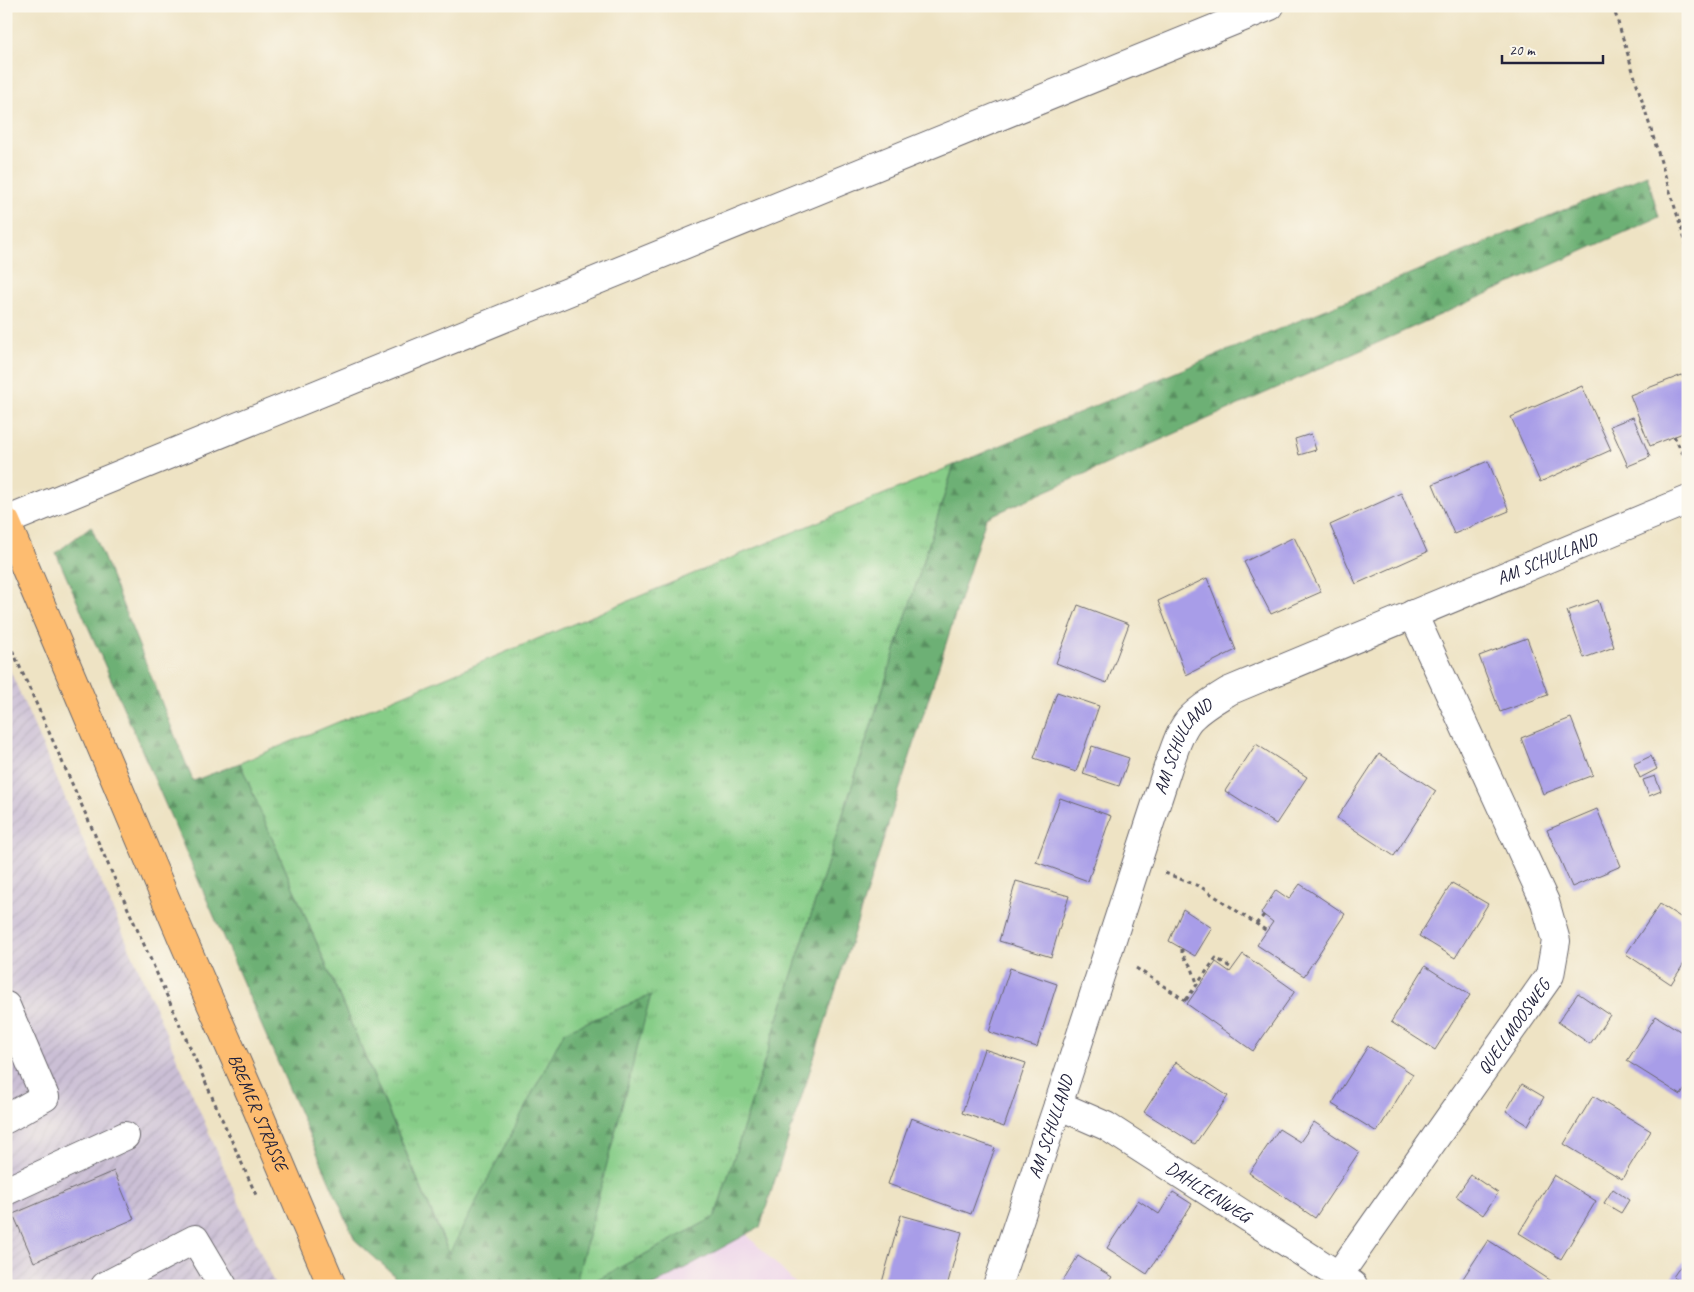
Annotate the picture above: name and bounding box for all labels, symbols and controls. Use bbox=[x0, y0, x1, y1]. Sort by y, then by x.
scale bar bbox=[1502, 32, 1603, 64]
text: 20 m bbox=[1509, 41, 1536, 60]
street label: AM SCHULLAND bbox=[1493, 527, 1602, 589]
street label: AM SCHULLAND bbox=[1149, 693, 1218, 797]
street label: QUELLMOOSWEG bbox=[1473, 973, 1556, 1078]
street label: BREMER STRASSE bbox=[223, 1050, 294, 1177]
street label: AM SCHULLAND bbox=[1023, 1071, 1078, 1181]
street label: DAHLIENWEG bbox=[1162, 1157, 1257, 1229]

